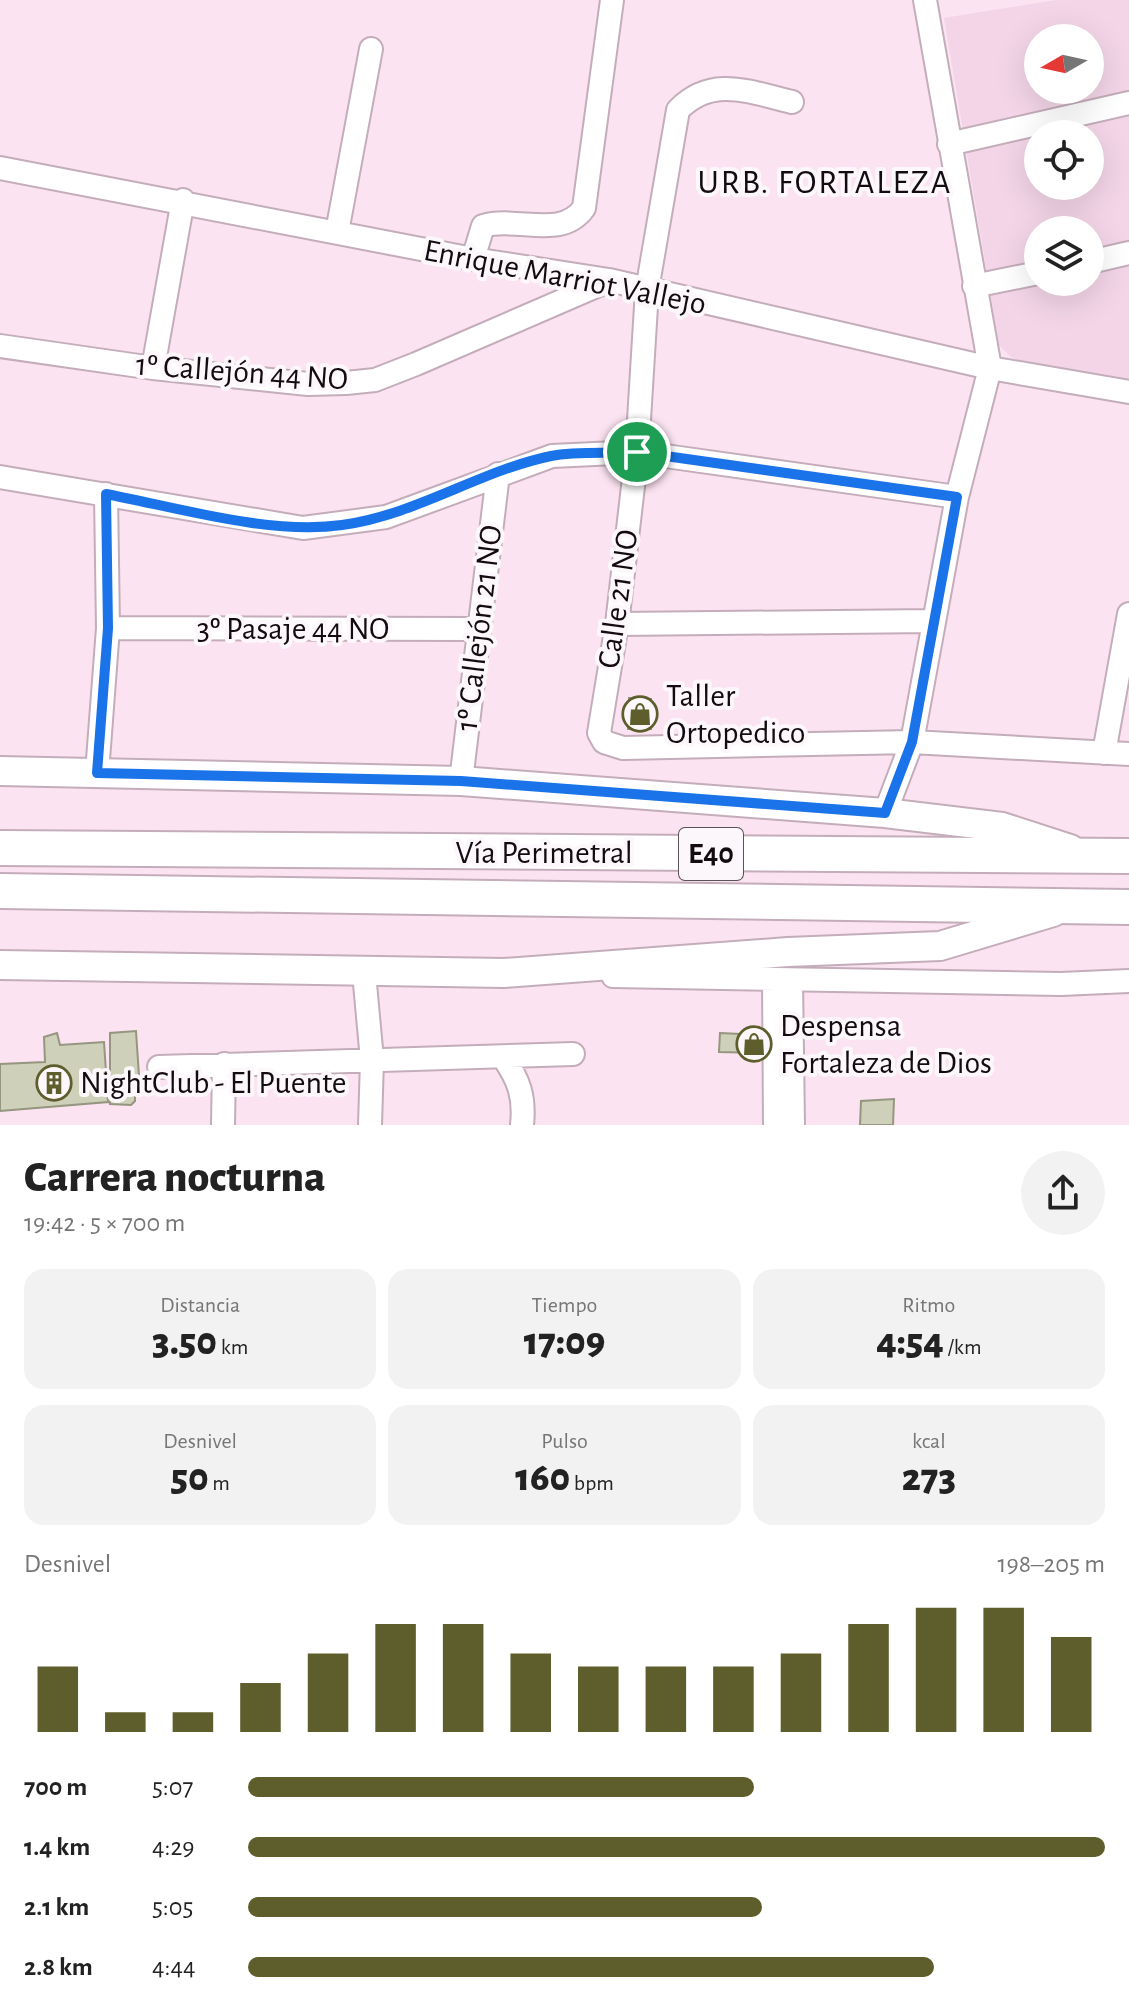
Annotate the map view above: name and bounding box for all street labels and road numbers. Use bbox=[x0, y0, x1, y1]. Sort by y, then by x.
street label: Enrique Marriot Vallejo bbox=[421, 234, 709, 320]
street label: 1º Callejón 44 NO bbox=[135, 349, 349, 395]
street label: 1º Callejón 21 NO bbox=[450, 523, 508, 733]
street label: Calle 21 NO bbox=[592, 528, 644, 670]
street label: 3º Pasaje 44 NO bbox=[197, 613, 389, 645]
road number: E40 bbox=[679, 828, 743, 880]
street label: Vía Perimetral bbox=[455, 837, 633, 869]

